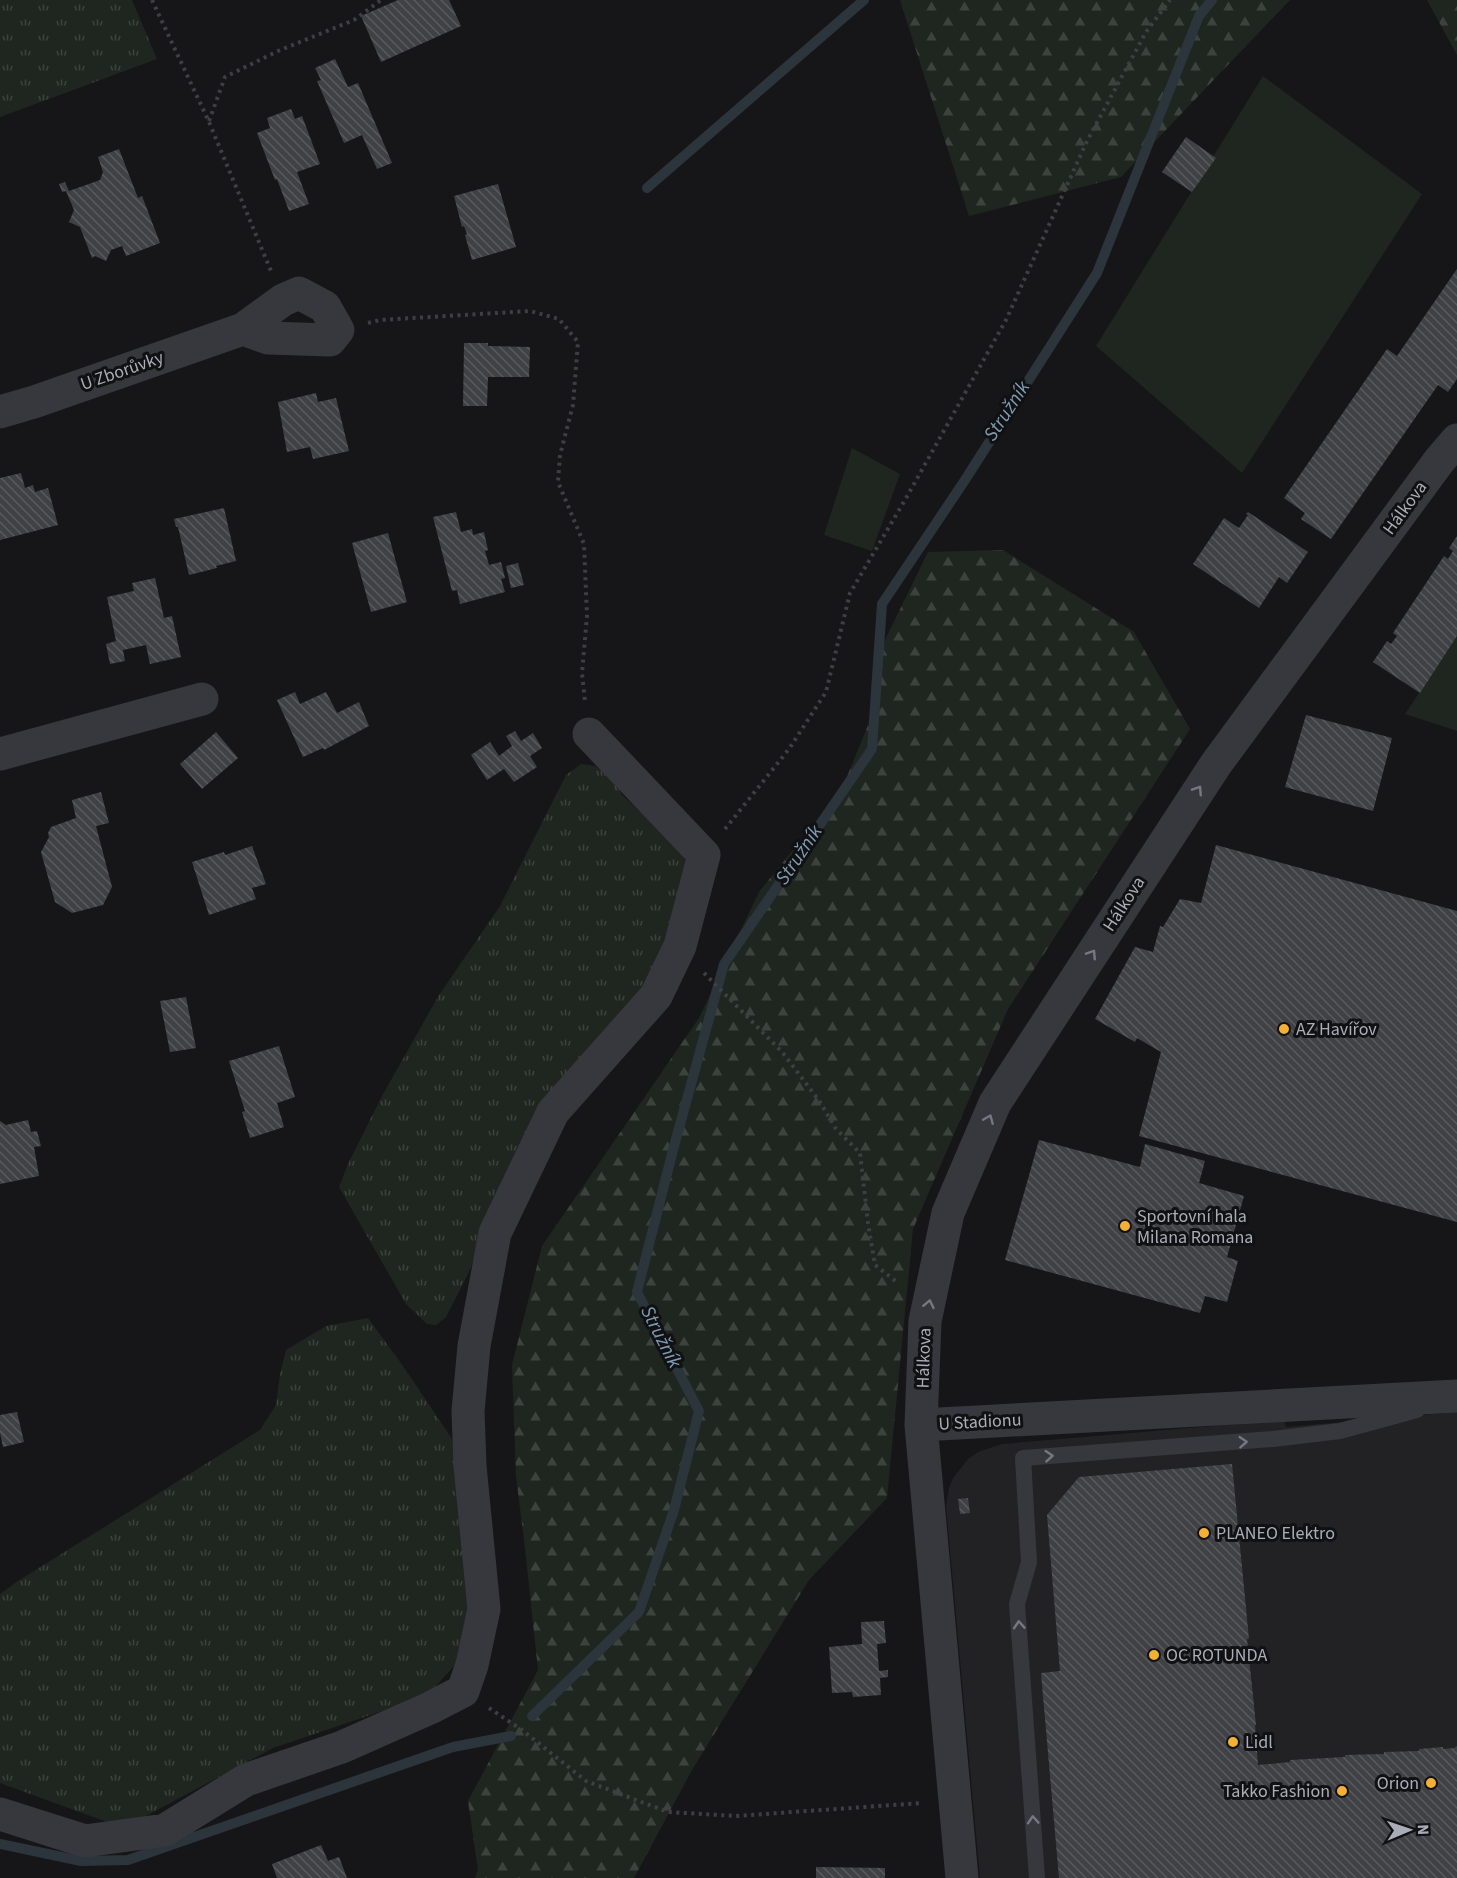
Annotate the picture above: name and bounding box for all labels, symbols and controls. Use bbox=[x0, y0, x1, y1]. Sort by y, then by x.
street label: U Zborůvky bbox=[77, 345, 167, 397]
water label: Stružník bbox=[977, 375, 1037, 447]
street label: Hálkova bbox=[1377, 476, 1433, 540]
one-way arrow bbox=[1191, 786, 1202, 797]
water label: Stružník bbox=[769, 819, 830, 891]
street label: Hálkova bbox=[1097, 872, 1151, 936]
one-way arrow bbox=[1085, 950, 1096, 961]
place label: AZ Havířov bbox=[1296, 1017, 1377, 1042]
marker: AZ Havířov bbox=[1277, 1022, 1291, 1036]
one-way arrow bbox=[981, 1114, 993, 1125]
place label: Sportovní hala Milana Romana bbox=[1137, 1204, 1253, 1250]
marker: Sportovní hala Milana Romana bbox=[1118, 1219, 1132, 1233]
one-way arrow bbox=[921, 1299, 934, 1309]
water label: Stružník bbox=[633, 1301, 689, 1374]
street label: Hálkova bbox=[910, 1327, 938, 1389]
street label: U Stadionu bbox=[938, 1407, 1022, 1437]
one-way arrow bbox=[1239, 1435, 1248, 1448]
one-way arrow bbox=[1044, 1450, 1053, 1463]
place label: PLANEO Elektro bbox=[1216, 1521, 1335, 1546]
marker: PLANEO Elektro bbox=[1197, 1526, 1211, 1540]
one-way arrow bbox=[1013, 1621, 1026, 1630]
place label: OC ROTUNDA bbox=[1166, 1643, 1267, 1668]
marker: OC ROTUNDA bbox=[1147, 1648, 1161, 1662]
place label: Lidl bbox=[1245, 1730, 1273, 1755]
marker: Lidl bbox=[1226, 1735, 1240, 1749]
place label: Orion bbox=[1377, 1771, 1419, 1796]
marker: Orion bbox=[1424, 1776, 1438, 1790]
place label: Takko Fashion bbox=[1223, 1779, 1330, 1804]
marker: Takko Fashion bbox=[1335, 1784, 1349, 1798]
north arrow bbox=[1379, 1800, 1439, 1860]
one-way arrow bbox=[1027, 1815, 1040, 1824]
text: N bbox=[1412, 1824, 1434, 1835]

